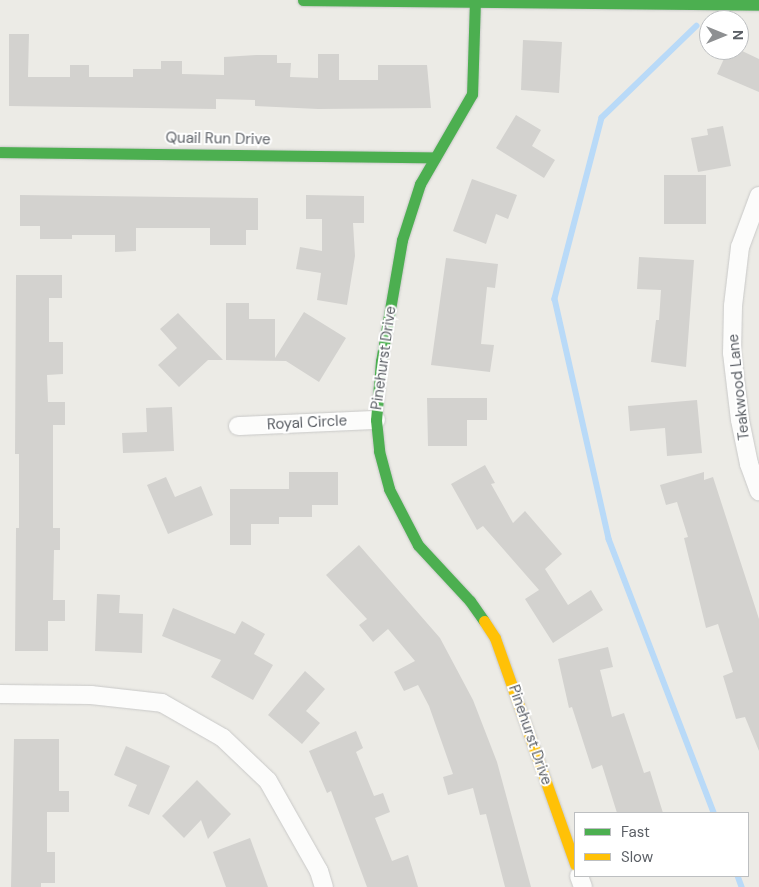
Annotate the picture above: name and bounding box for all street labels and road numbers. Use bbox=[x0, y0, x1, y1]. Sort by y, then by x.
street label: Quail Run Drive bbox=[165, 129, 271, 149]
street label: Pinehurst Drive bbox=[368, 305, 400, 411]
street label: Teakwood Lane bbox=[724, 333, 754, 441]
street label: Royal Circle bbox=[266, 412, 348, 434]
street label: Pinehurst Drive bbox=[504, 683, 556, 787]

